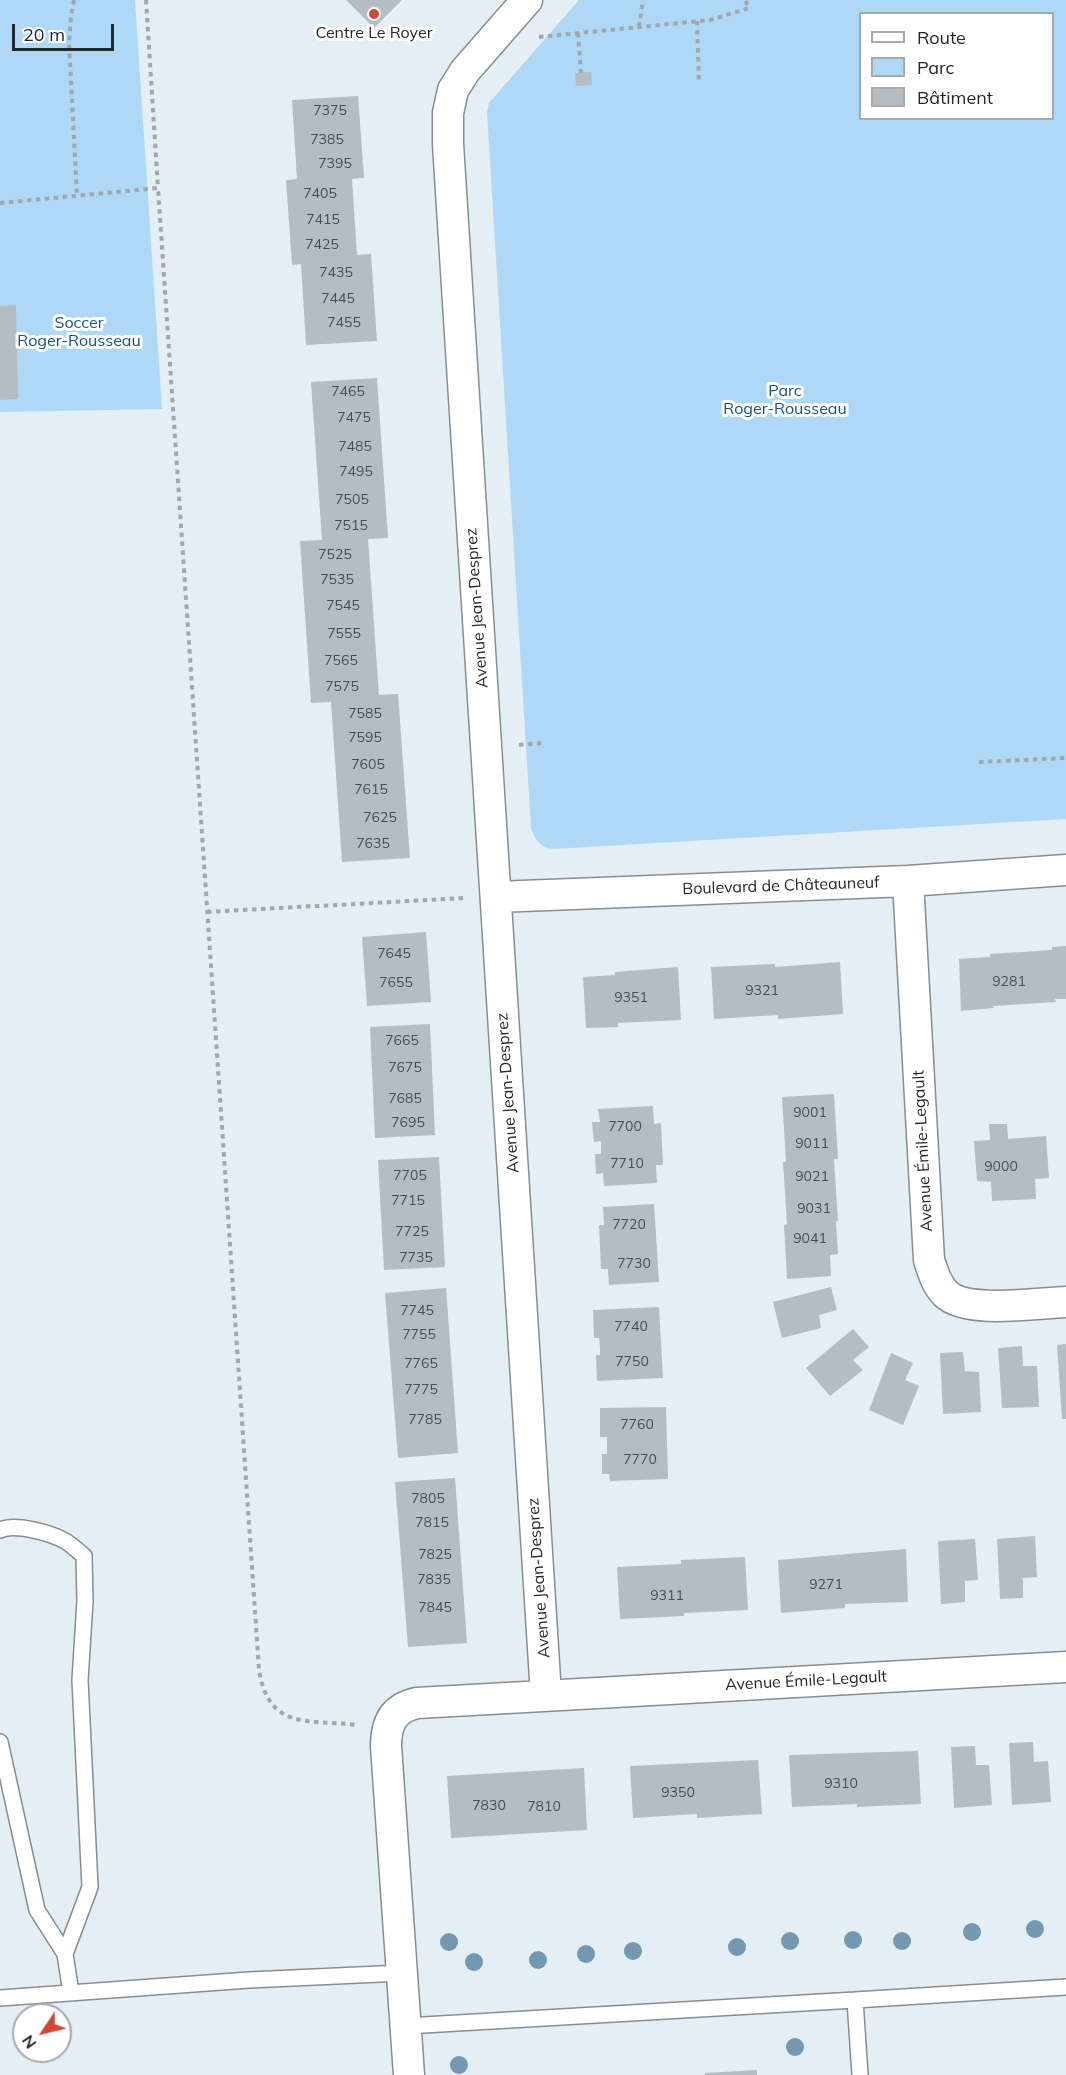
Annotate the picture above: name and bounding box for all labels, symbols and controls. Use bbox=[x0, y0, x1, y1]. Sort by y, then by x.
marker: Centre Le Royer bbox=[367, 7, 381, 21]
scale bar bbox=[15, 12, 117, 50]
legend bbox=[859, 12, 1054, 120]
text: 20 m bbox=[23, 23, 65, 46]
place label: Centre Le Royer bbox=[316, 23, 432, 43]
text: Route bbox=[917, 26, 966, 49]
text: Parc bbox=[917, 56, 954, 79]
text: Bâtiment bbox=[917, 86, 993, 109]
house number: 7375 bbox=[313, 103, 347, 119]
house number: 7385 bbox=[310, 132, 344, 148]
house number: 7395 bbox=[318, 156, 352, 172]
house number: 7405 bbox=[303, 186, 337, 202]
house number: 7415 bbox=[306, 212, 340, 228]
house number: 7425 bbox=[305, 237, 339, 253]
house number: 7435 bbox=[319, 265, 353, 281]
house number: 7445 bbox=[321, 291, 355, 307]
park label: Soccer Roger-Rousseau bbox=[17, 313, 141, 351]
house number: 7455 bbox=[327, 315, 361, 331]
park label: Parc Roger-Rousseau bbox=[723, 381, 847, 419]
house number: 7465 bbox=[331, 384, 365, 400]
house number: 7475 bbox=[337, 410, 371, 426]
house number: 7485 bbox=[338, 439, 372, 455]
house number: 7495 bbox=[339, 464, 373, 480]
house number: 7505 bbox=[335, 492, 369, 508]
house number: 7515 bbox=[334, 518, 368, 534]
street label: Avenue Jean-Desprez bbox=[462, 527, 492, 689]
house number: 7525 bbox=[318, 547, 352, 563]
house number: 7535 bbox=[320, 572, 354, 588]
house number: 7545 bbox=[326, 598, 360, 614]
house number: 7555 bbox=[327, 626, 361, 642]
house number: 7565 bbox=[324, 653, 358, 669]
house number: 7575 bbox=[325, 679, 359, 695]
house number: 7585 bbox=[348, 706, 382, 722]
house number: 7595 bbox=[348, 730, 382, 746]
house number: 7605 bbox=[351, 757, 385, 773]
house number: 7615 bbox=[354, 782, 388, 798]
house number: 7625 bbox=[363, 810, 397, 826]
house number: 7635 bbox=[356, 836, 390, 852]
street label: Boulevard de Châteauneuf bbox=[682, 873, 880, 899]
house number: 7645 bbox=[377, 946, 411, 962]
house number: 9281 bbox=[992, 974, 1026, 990]
house number: 7655 bbox=[379, 975, 413, 991]
house number: 9321 bbox=[745, 983, 779, 999]
house number: 9351 bbox=[614, 990, 648, 1006]
street label: Avenue Jean-Desprez bbox=[493, 1012, 523, 1174]
house number: 7665 bbox=[385, 1033, 419, 1049]
house number: 7675 bbox=[388, 1060, 422, 1076]
street label: Avenue Émile-Legault bbox=[909, 1070, 937, 1232]
house number: 7685 bbox=[388, 1091, 422, 1107]
house number: 9001 bbox=[793, 1105, 827, 1121]
house number: 7695 bbox=[391, 1115, 425, 1131]
house number: 7700 bbox=[608, 1119, 642, 1135]
house number: 9011 bbox=[795, 1136, 829, 1152]
house number: 7710 bbox=[610, 1156, 644, 1172]
house number: 9000 bbox=[984, 1159, 1018, 1175]
house number: 7705 bbox=[393, 1168, 427, 1184]
house number: 9021 bbox=[795, 1169, 829, 1185]
house number: 7715 bbox=[391, 1193, 425, 1209]
house number: 9031 bbox=[797, 1201, 831, 1217]
house number: 7720 bbox=[612, 1217, 646, 1233]
house number: 7725 bbox=[395, 1224, 429, 1240]
house number: 9041 bbox=[793, 1231, 827, 1247]
house number: 7735 bbox=[399, 1250, 433, 1266]
house number: 7730 bbox=[617, 1256, 651, 1272]
house number: 7745 bbox=[400, 1303, 434, 1319]
house number: 7740 bbox=[614, 1319, 648, 1335]
house number: 7755 bbox=[402, 1327, 436, 1343]
house number: 7750 bbox=[615, 1354, 649, 1370]
house number: 7765 bbox=[404, 1356, 438, 1372]
house number: 7775 bbox=[404, 1382, 438, 1398]
house number: 7785 bbox=[408, 1412, 442, 1428]
house number: 7760 bbox=[620, 1417, 654, 1433]
house number: 7770 bbox=[623, 1452, 657, 1468]
house number: 7805 bbox=[411, 1491, 445, 1507]
street label: Avenue Jean-Desprez bbox=[524, 1497, 554, 1659]
house number: 7815 bbox=[415, 1515, 449, 1531]
house number: 7825 bbox=[418, 1547, 452, 1563]
house number: 7835 bbox=[417, 1572, 451, 1588]
house number: 9271 bbox=[809, 1577, 843, 1593]
house number: 9311 bbox=[650, 1588, 684, 1604]
house number: 7845 bbox=[418, 1600, 452, 1616]
street label: Avenue Émile-Legault bbox=[725, 1667, 887, 1695]
house number: 9310 bbox=[824, 1776, 858, 1792]
house number: 9350 bbox=[661, 1785, 695, 1801]
house number: 7830 bbox=[472, 1798, 506, 1814]
house number: 7810 bbox=[527, 1799, 561, 1815]
north arrow bbox=[12, 2003, 72, 2063]
text: N bbox=[17, 2031, 41, 2053]

